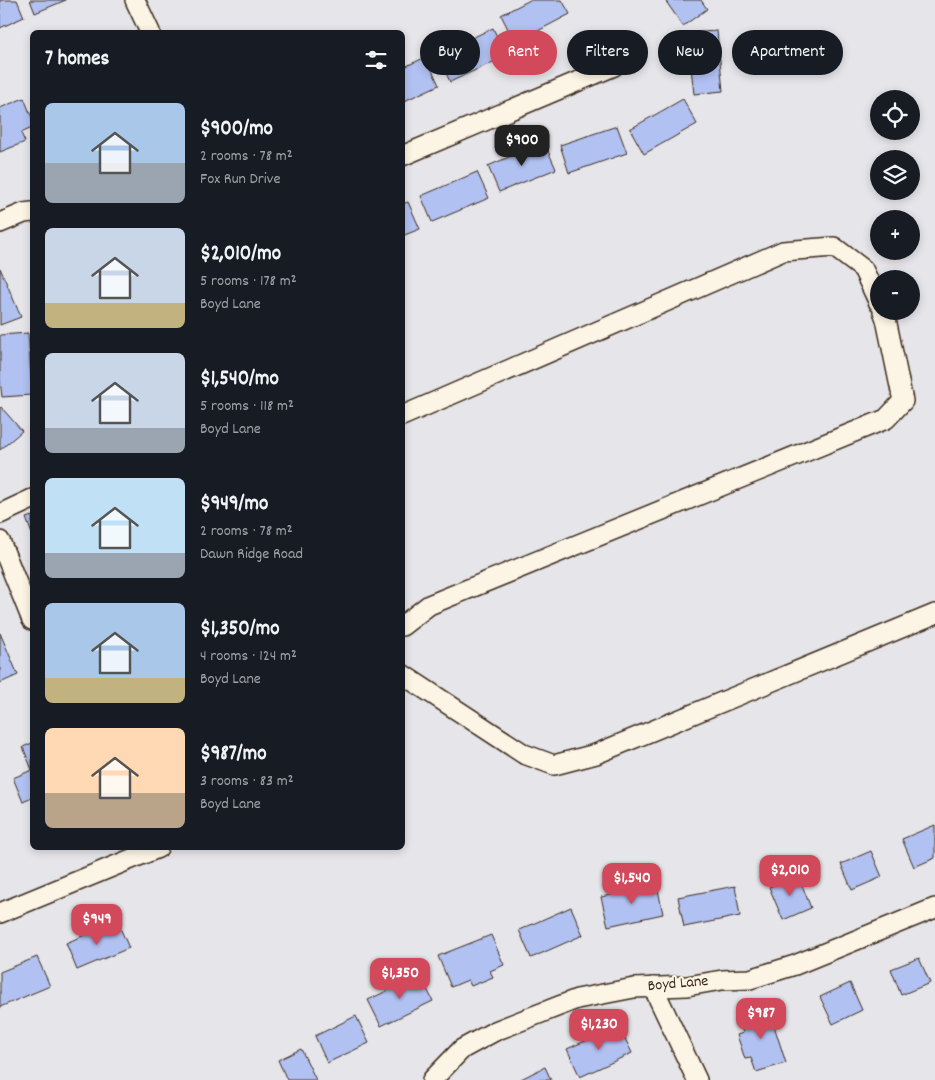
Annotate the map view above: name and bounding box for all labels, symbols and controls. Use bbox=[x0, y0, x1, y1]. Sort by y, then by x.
chip: Buy bbox=[420, 30, 480, 75]
chip: Rent bbox=[490, 30, 557, 75]
chip: Filters bbox=[567, 30, 648, 75]
chip: New bbox=[658, 30, 722, 75]
chip: Apartment bbox=[732, 30, 843, 75]
text: 7 homes bbox=[45, 45, 109, 75]
icon: filters bbox=[362, 46, 390, 74]
map controls bbox=[870, 90, 920, 320]
button: locate bbox=[870, 90, 920, 140]
text: $900/mo bbox=[200, 115, 273, 145]
icon: home bbox=[85, 123, 145, 183]
pin: $900 bbox=[492, 124, 552, 167]
text: $900 bbox=[506, 129, 538, 152]
text: 2 rooms · 78 m² bbox=[200, 145, 293, 168]
button: layers bbox=[870, 150, 920, 200]
text: Fox Run Drive bbox=[200, 168, 280, 191]
button: + bbox=[870, 210, 920, 260]
text: $2,010/mo bbox=[200, 240, 281, 270]
icon: home bbox=[85, 248, 145, 308]
text: 5 rooms · 178 m² bbox=[200, 270, 297, 293]
button: − bbox=[870, 270, 920, 320]
text: Boyd Lane bbox=[200, 293, 261, 316]
text: $1,540/mo bbox=[200, 365, 279, 395]
icon: home bbox=[85, 373, 145, 433]
text: 5 rooms · 118 m² bbox=[200, 395, 294, 418]
text: Boyd Lane bbox=[200, 418, 261, 441]
text: $949/mo bbox=[200, 490, 268, 520]
icon: home bbox=[85, 498, 145, 558]
text: 2 rooms · 78 m² bbox=[200, 520, 293, 543]
text: Dawn Ridge Road bbox=[200, 543, 303, 566]
text: $1,350/mo bbox=[200, 615, 280, 645]
icon: home bbox=[85, 623, 145, 683]
text: 4 rooms · 124 m² bbox=[200, 645, 297, 668]
text: Boyd Lane bbox=[200, 668, 261, 691]
text: $987/mo bbox=[200, 740, 267, 770]
icon: home bbox=[85, 748, 145, 808]
text: 3 rooms · 83 m² bbox=[200, 770, 294, 793]
text: Boyd Lane bbox=[200, 793, 261, 816]
pin: $2,010 bbox=[749, 854, 831, 897]
text: $2,010 bbox=[770, 859, 810, 882]
pin: $1,540 bbox=[591, 862, 673, 905]
text: $1,540 bbox=[613, 867, 651, 890]
pin: $949 bbox=[67, 904, 127, 946]
text: $949 bbox=[82, 908, 112, 931]
pin: $1,350 bbox=[359, 958, 441, 1000]
text: $1,350 bbox=[381, 962, 419, 985]
street label: Boyd Lane bbox=[647, 970, 709, 998]
pin: $987 bbox=[731, 998, 791, 1040]
text: $987 bbox=[747, 1002, 775, 1025]
pin: $1,230 bbox=[558, 1008, 640, 1051]
text: $1,230 bbox=[580, 1013, 618, 1036]

